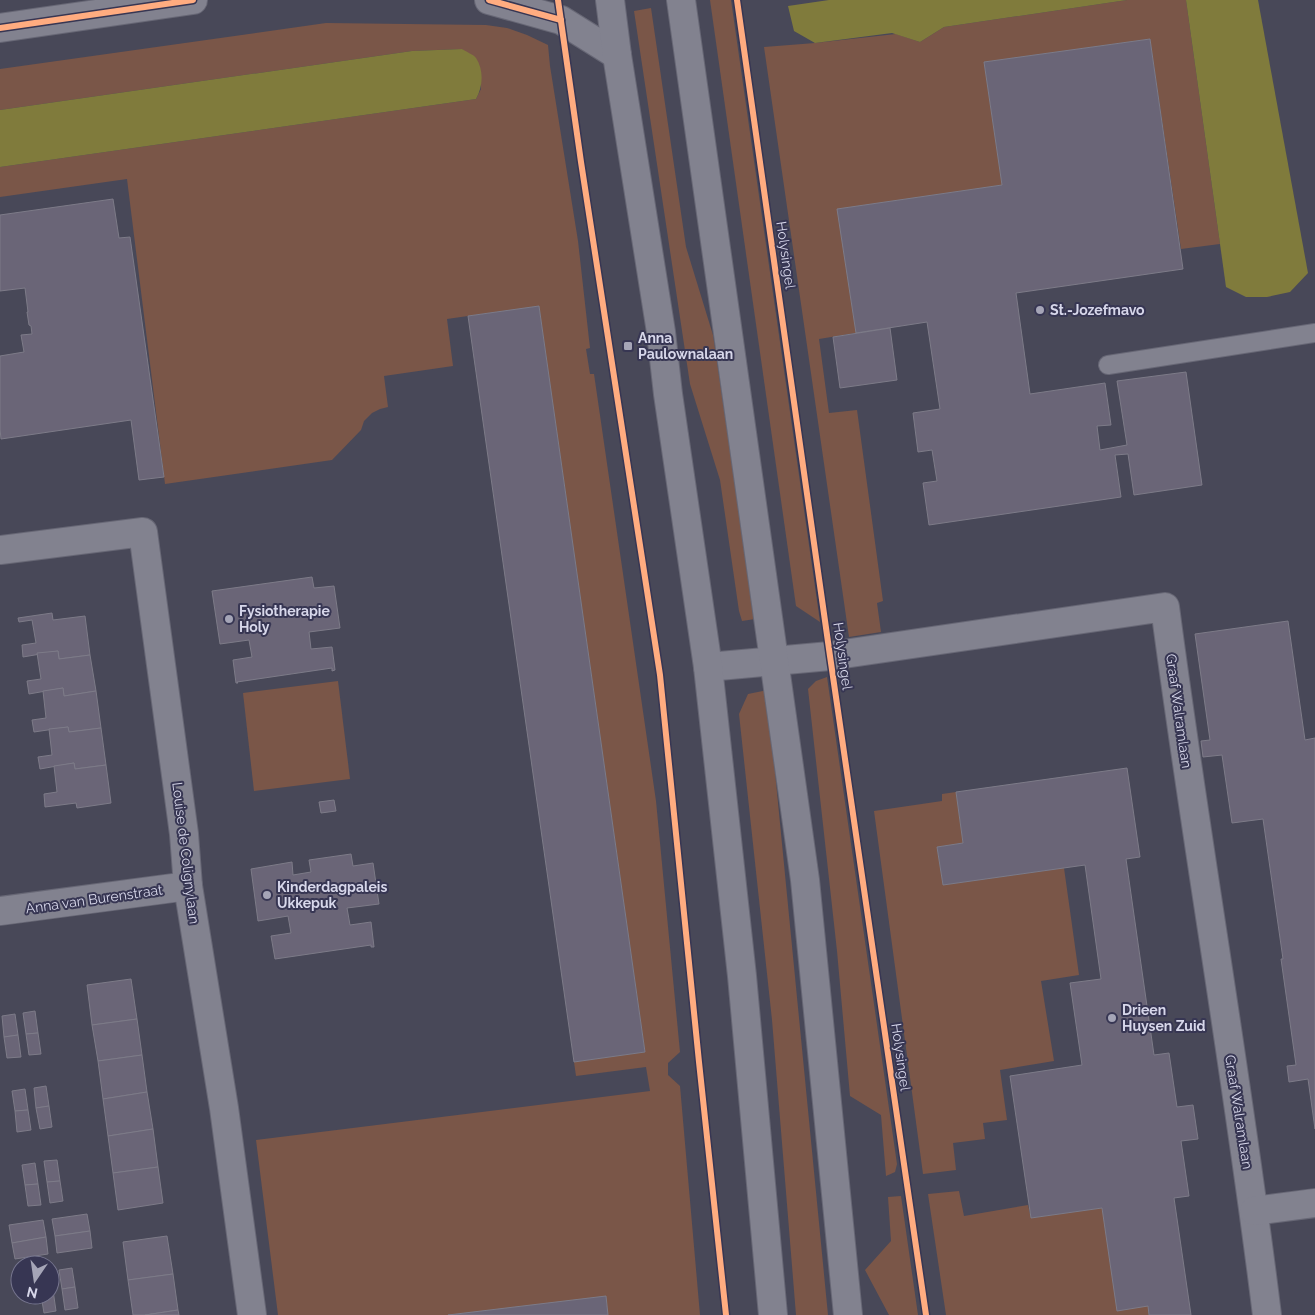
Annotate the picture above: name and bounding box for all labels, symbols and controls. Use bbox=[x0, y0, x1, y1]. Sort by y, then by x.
street label: Holysingel bbox=[773, 220, 799, 290]
place label: St.-Jozefmavo bbox=[1050, 302, 1145, 318]
marker: St.-Jozefmavo bbox=[1034, 304, 1046, 316]
place label: Anna Paulownalaan bbox=[638, 330, 733, 362]
marker: Anna Paulownalaan bbox=[622, 340, 634, 352]
place label: Fysiotherapie Holy bbox=[239, 603, 330, 635]
marker: Fysiotherapie Holy bbox=[223, 613, 235, 625]
street label: Holysingel bbox=[830, 621, 856, 691]
street label: Graaf Walramlaan bbox=[1163, 653, 1195, 769]
street label: Louise de Colignylaan bbox=[169, 781, 203, 925]
place label: Kinderdagpaleis Ukkepuk bbox=[277, 879, 387, 911]
street label: Anna van Burenstraat bbox=[24, 881, 164, 917]
marker: Kinderdagpaleis Ukkepuk bbox=[261, 889, 273, 901]
place label: Drieen Huysen Zuid bbox=[1122, 1002, 1206, 1034]
marker: Drieen Huysen Zuid bbox=[1106, 1012, 1118, 1024]
street label: Holysingel bbox=[888, 1022, 914, 1092]
street label: Graaf Walramlaan bbox=[1222, 1054, 1256, 1170]
north arrow bbox=[10, 1255, 60, 1305]
text: N bbox=[25, 1284, 39, 1302]

